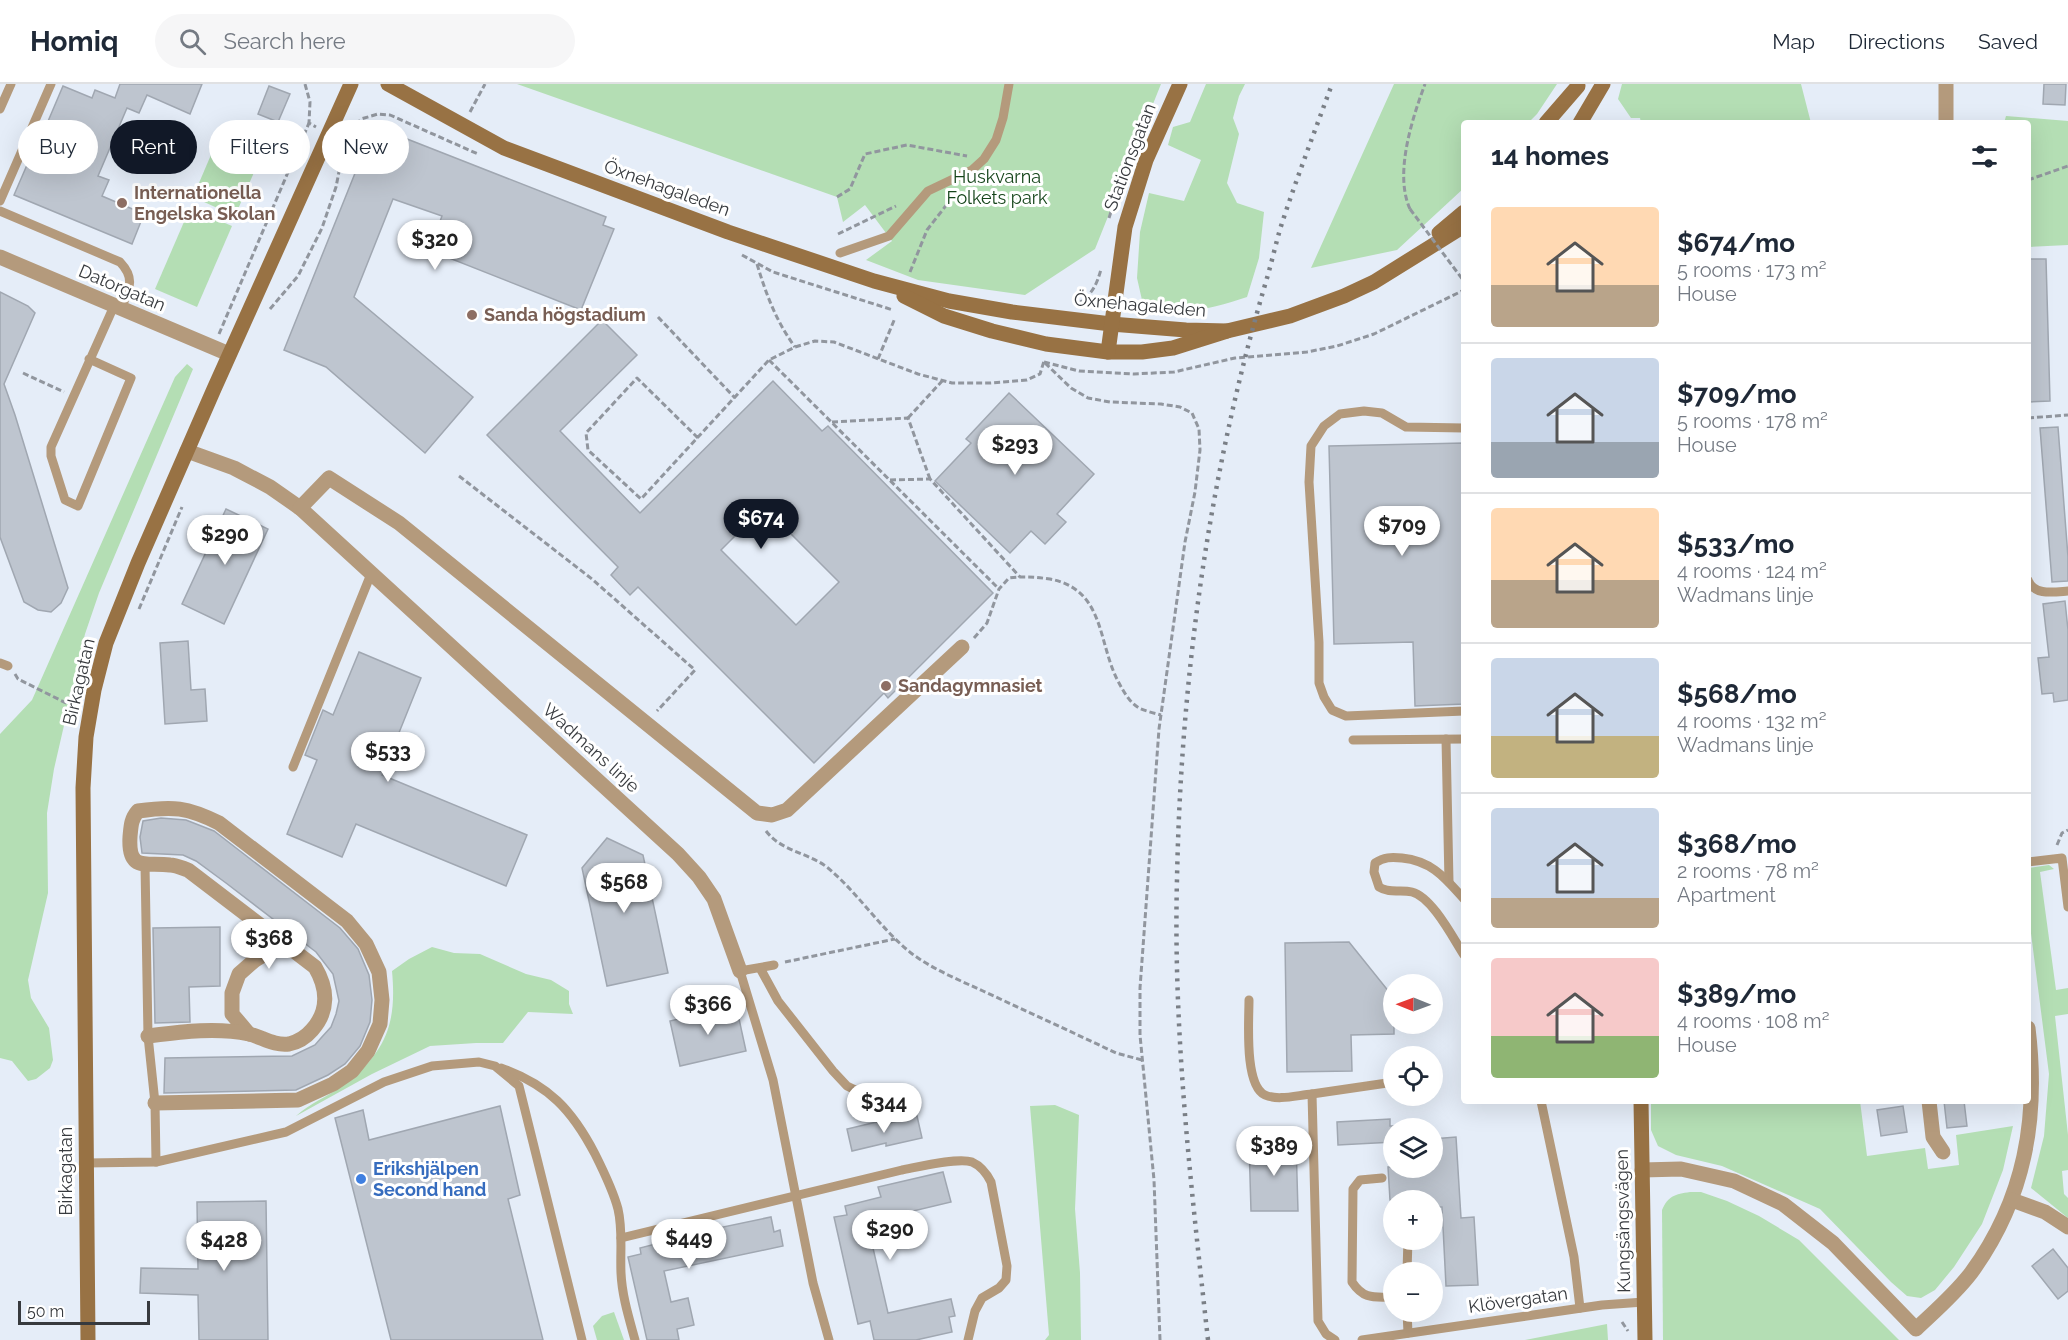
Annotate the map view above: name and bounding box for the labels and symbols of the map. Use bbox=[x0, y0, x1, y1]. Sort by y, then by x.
street label: Stationsgatan bbox=[1099, 100, 1160, 214]
street label: Öxnehagaleden bbox=[601, 155, 733, 220]
park label: Huskvarna Folkets park bbox=[946, 166, 1048, 208]
place label: Internationella Engelska Skolan bbox=[134, 182, 275, 224]
marker: Internationella Engelska Skolan bbox=[115, 196, 129, 210]
pin: $320 bbox=[399, 220, 471, 271]
street label: Datorgatan bbox=[76, 260, 169, 315]
street label: Öxnehagaleden bbox=[1073, 288, 1207, 321]
place label: Sanda högstadium bbox=[484, 304, 646, 325]
marker: Sanda högstadium bbox=[465, 308, 479, 322]
pin: $293 bbox=[979, 425, 1051, 476]
pin: $674 bbox=[725, 499, 797, 550]
pin: $709 bbox=[1366, 506, 1438, 557]
pin: $290 bbox=[189, 515, 261, 566]
street label: Birkagatan bbox=[58, 636, 99, 727]
place label: Sandagymnasiet bbox=[898, 675, 1043, 696]
marker: Sandagymnasiet bbox=[879, 679, 893, 693]
street label: Wadmans linje bbox=[539, 699, 644, 797]
pin: $533 bbox=[352, 732, 424, 783]
pin: $568 bbox=[588, 863, 660, 914]
pin: $368 bbox=[233, 919, 305, 970]
north arrow bbox=[1383, 974, 1443, 1034]
pin: $366 bbox=[672, 985, 744, 1036]
pin: $344 bbox=[848, 1083, 920, 1134]
pin: $389 bbox=[1238, 1126, 1310, 1177]
street label: Birkagatan bbox=[55, 1127, 76, 1215]
street label: Kungsängsvägen bbox=[1611, 1149, 1634, 1293]
place label: Erikshjälpen Second hand bbox=[373, 1158, 486, 1200]
marker: Erikshjälpen Second hand bbox=[354, 1172, 368, 1186]
pin: $290 bbox=[854, 1210, 926, 1261]
pin: $449 bbox=[653, 1219, 725, 1270]
pin: $428 bbox=[188, 1221, 260, 1272]
street label: Klövergatan bbox=[1467, 1282, 1569, 1317]
scale bar bbox=[18, 1298, 150, 1326]

